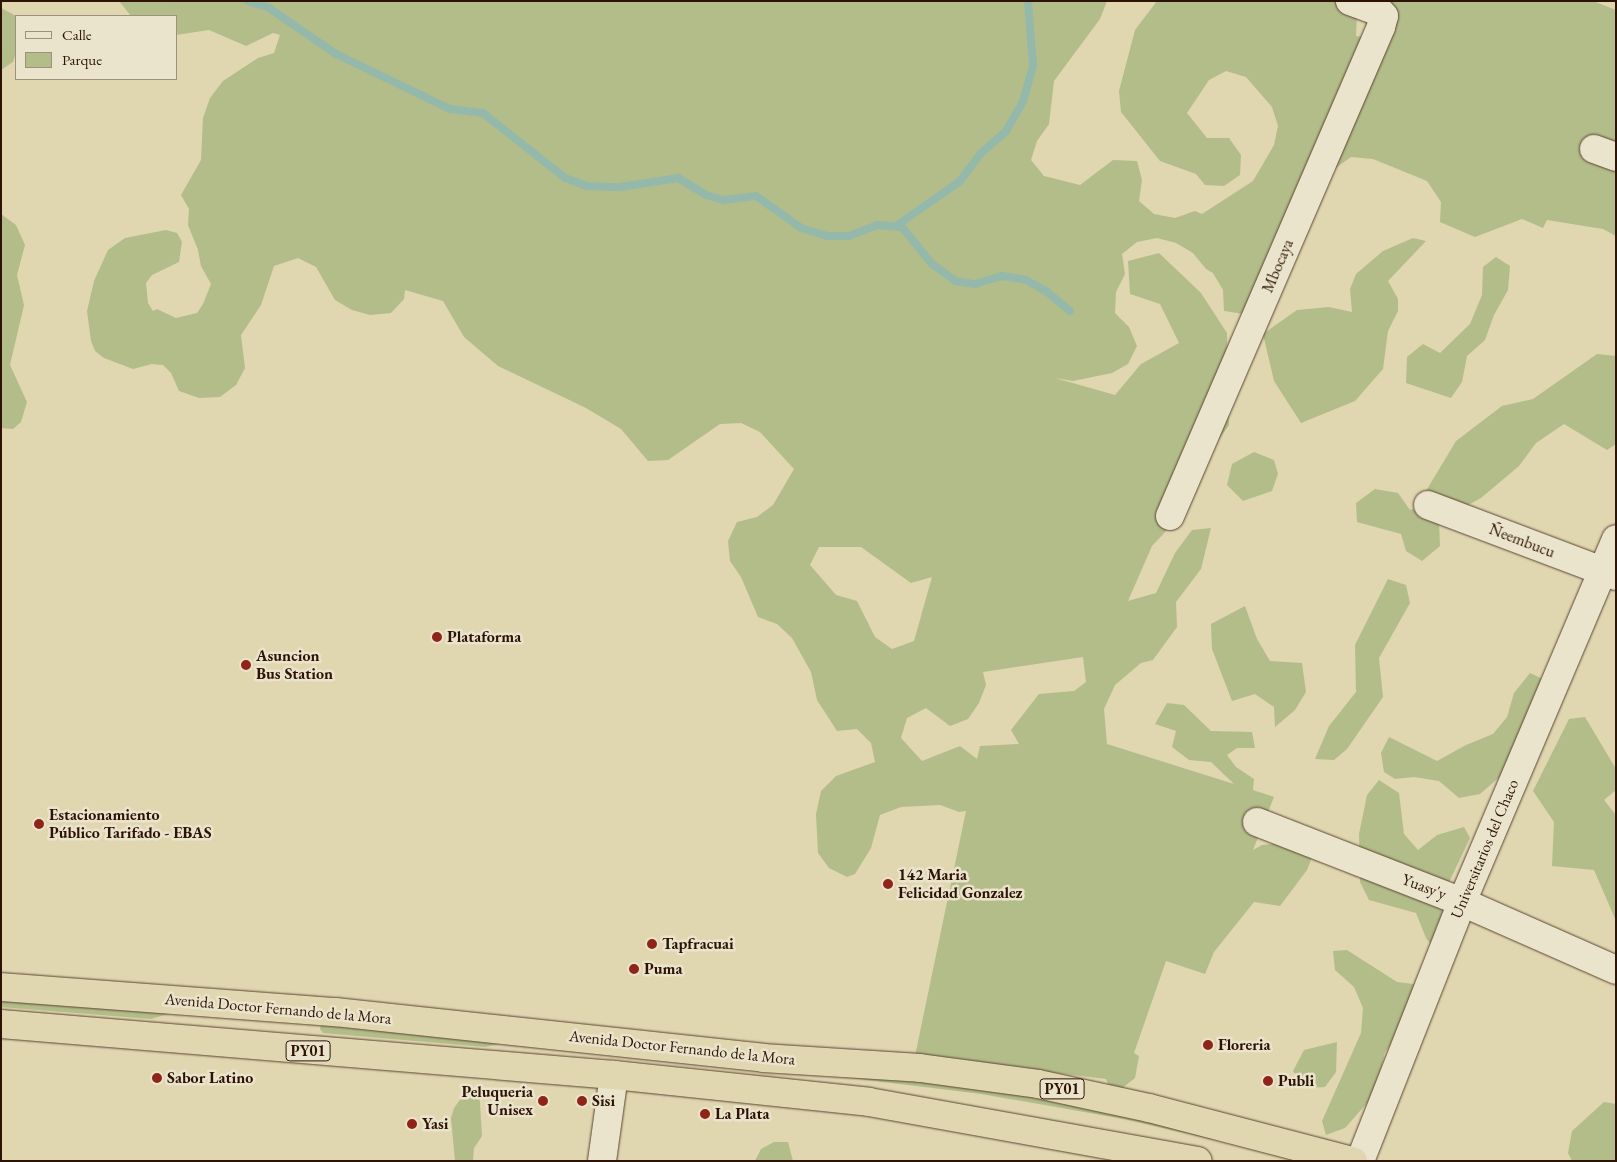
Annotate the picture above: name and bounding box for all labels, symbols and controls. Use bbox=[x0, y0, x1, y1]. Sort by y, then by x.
legend bbox=[15, 15, 178, 80]
text: Calle bbox=[62, 25, 92, 44]
text: Parque bbox=[62, 50, 102, 69]
street label: Mbocaya bbox=[1258, 236, 1298, 296]
street label: Ñeembucu bbox=[1486, 520, 1558, 562]
place label: Plataforma bbox=[447, 627, 521, 647]
marker: Plataforma bbox=[431, 631, 443, 643]
place label: Asuncion Bus Station bbox=[256, 646, 333, 684]
marker: Asuncion Bus Station bbox=[240, 659, 252, 671]
street label: Universitarios del Chaco bbox=[1447, 776, 1523, 922]
place label: Estacionamiento Público Tarifado - EBAS bbox=[49, 805, 212, 843]
marker: Estacionamiento Público Tarifado - EBAS bbox=[33, 818, 45, 830]
place label: 142 Maria Felicidad Gonzalez bbox=[898, 865, 1023, 903]
street label: Yuasy'y bbox=[1399, 870, 1449, 904]
marker: 142 Maria Felicidad Gonzalez bbox=[882, 878, 894, 890]
place label: Tapfracuai bbox=[662, 934, 734, 954]
marker: Tapfracuai bbox=[646, 938, 658, 950]
place label: Puma bbox=[644, 959, 682, 979]
marker: Puma bbox=[628, 963, 640, 975]
street label: Avenida Doctor Fernando de la Mora bbox=[164, 990, 392, 1028]
street label: Avenida Doctor Fernando de la Mora bbox=[568, 1027, 796, 1069]
place label: Floreria bbox=[1218, 1035, 1271, 1055]
road number: PY01 bbox=[286, 1038, 330, 1064]
marker: Floreria bbox=[1202, 1039, 1214, 1051]
place label: Sabor Latino bbox=[167, 1068, 253, 1088]
place label: Publi bbox=[1278, 1071, 1314, 1091]
marker: Sabor Latino bbox=[151, 1072, 163, 1084]
marker: Publi bbox=[1262, 1075, 1274, 1087]
road number: PY01 bbox=[1040, 1076, 1084, 1102]
place label: Peluqueria Unisex bbox=[461, 1082, 533, 1120]
place label: Sisi bbox=[592, 1091, 615, 1111]
marker: Peluqueria Unisex bbox=[537, 1095, 549, 1107]
marker: Sisi bbox=[576, 1095, 588, 1107]
place label: La Plata bbox=[715, 1104, 769, 1124]
marker: La Plata bbox=[699, 1108, 711, 1120]
place label: Yasi bbox=[422, 1114, 449, 1134]
marker: Yasi bbox=[406, 1118, 418, 1130]

